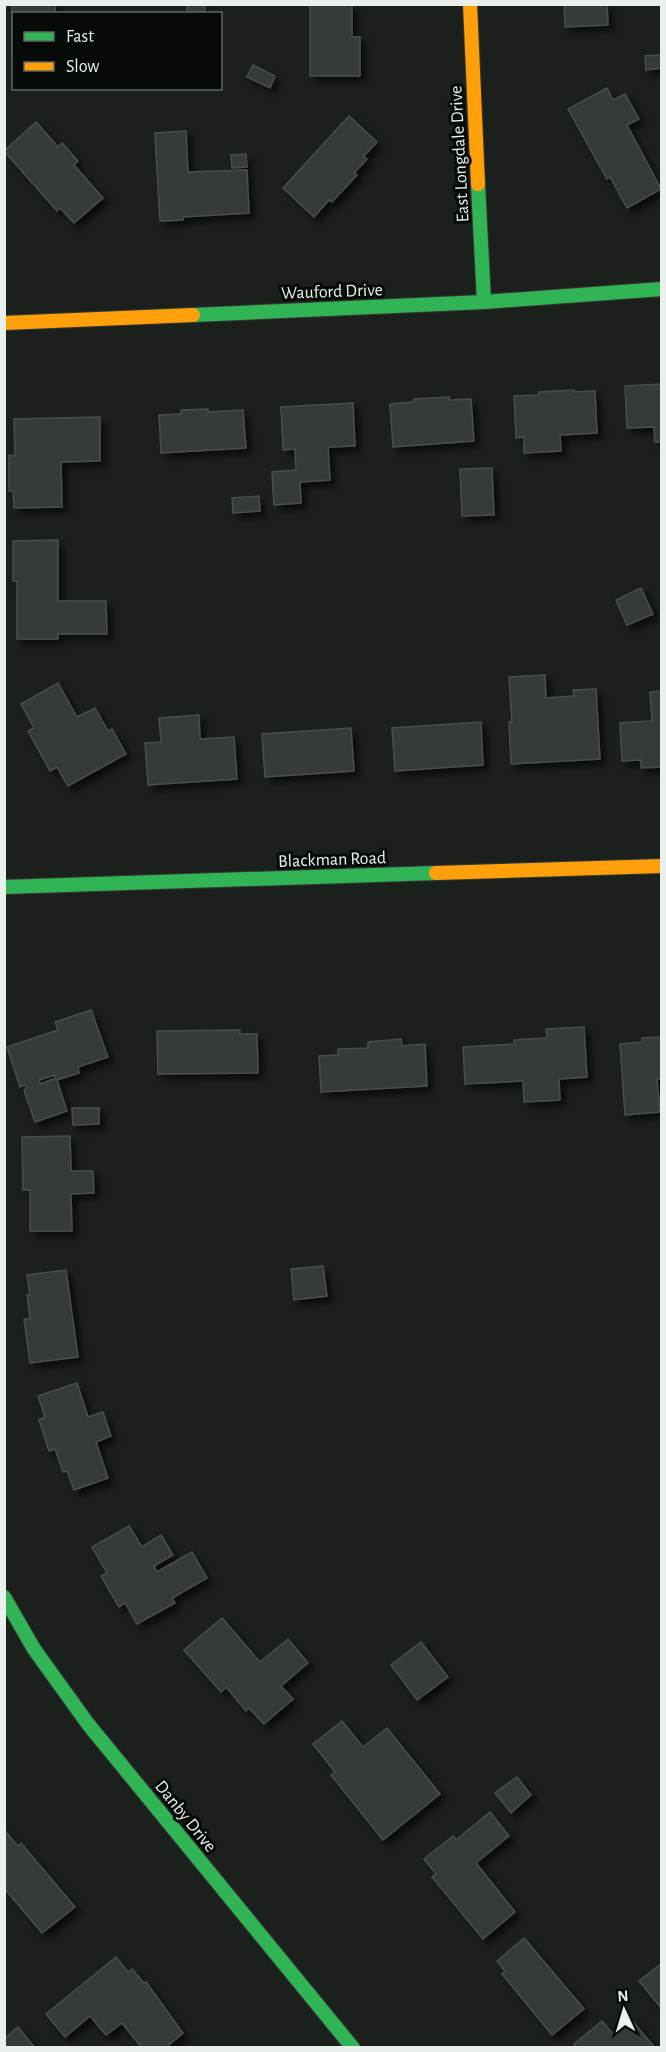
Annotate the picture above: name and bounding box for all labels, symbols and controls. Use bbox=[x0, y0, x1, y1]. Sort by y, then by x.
legend bbox=[12, 12, 222, 90]
text: Fast bbox=[66, 28, 94, 46]
text: Slow bbox=[66, 58, 99, 76]
street label: East Longdale Drive bbox=[447, 85, 473, 223]
street label: Wauford Drive bbox=[281, 281, 383, 303]
street label: Blackman Road bbox=[278, 849, 386, 871]
street label: Danby Drive bbox=[151, 1777, 219, 1856]
north arrow bbox=[594, 1980, 654, 2040]
text: N bbox=[617, 1988, 629, 2004]

